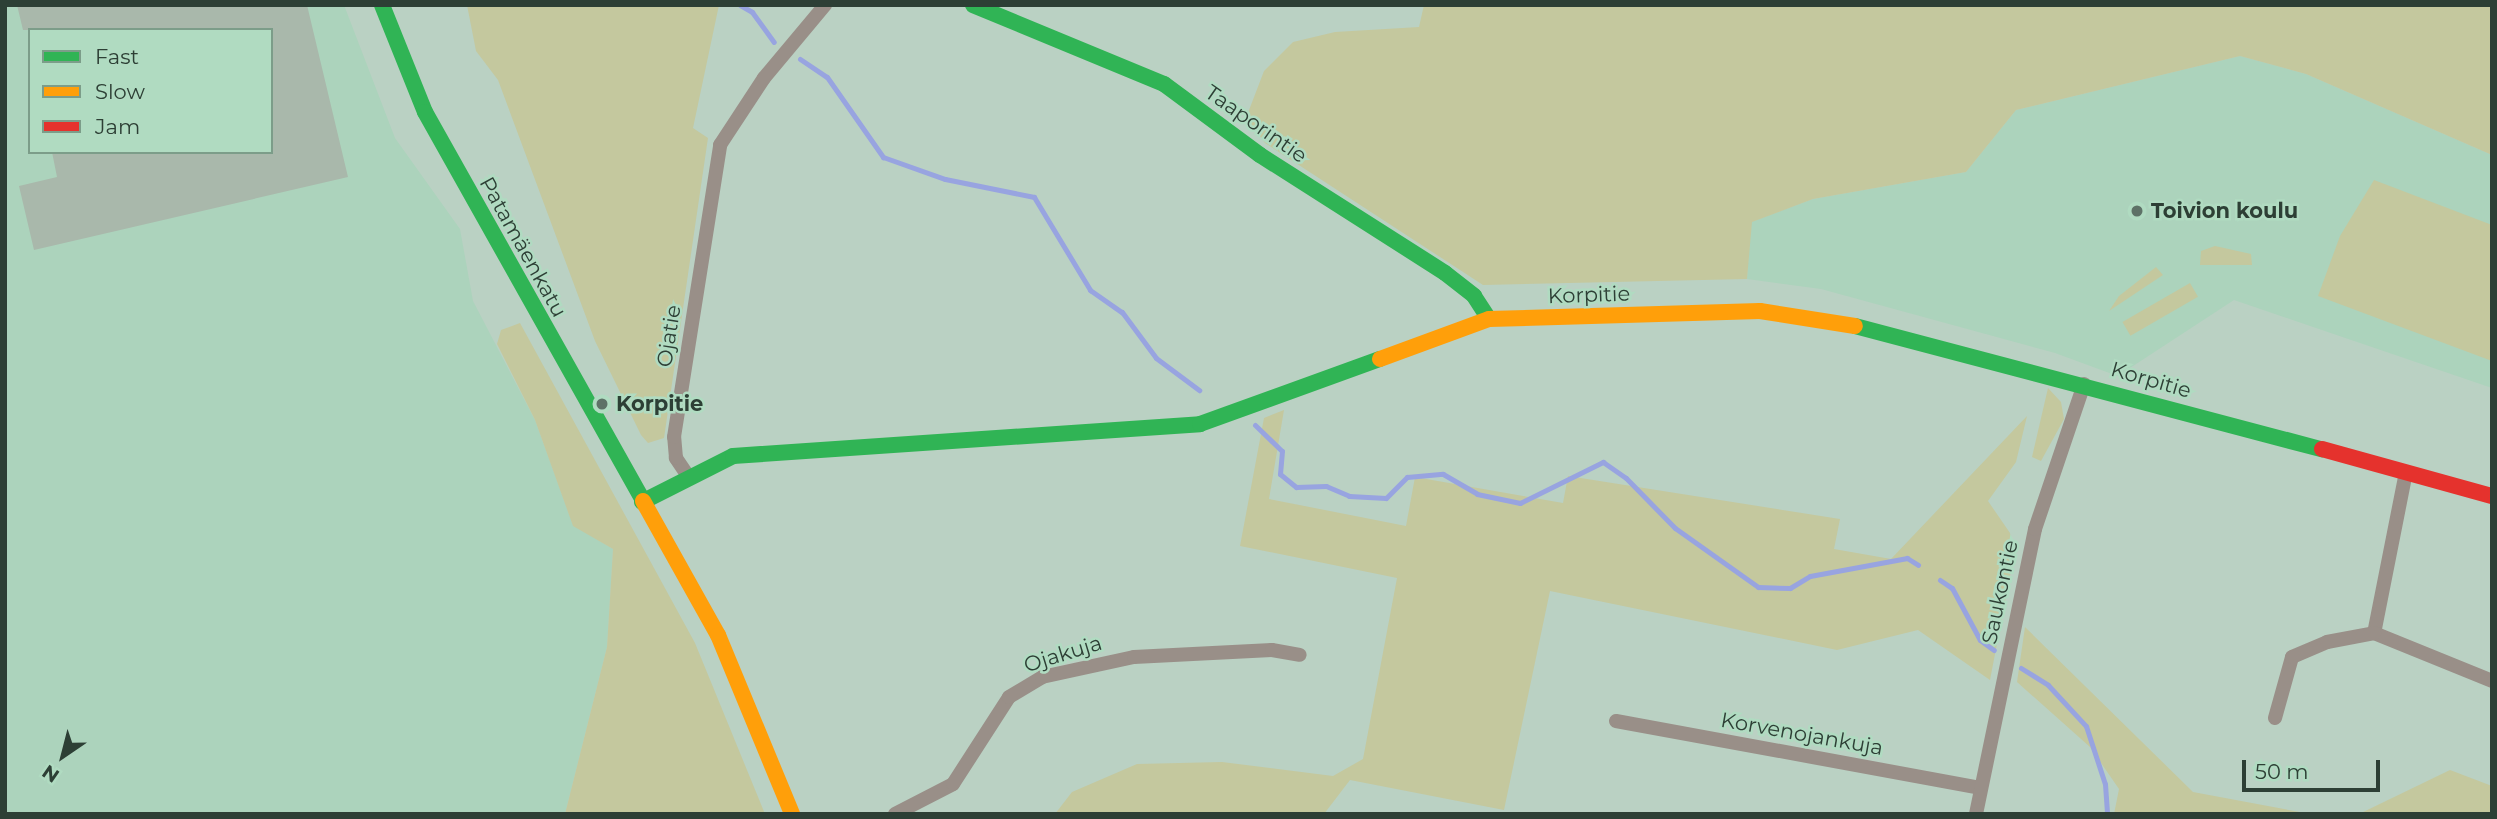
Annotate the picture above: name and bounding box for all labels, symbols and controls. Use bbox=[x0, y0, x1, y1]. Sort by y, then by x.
legend bbox=[28, 28, 273, 154]
text: Fast bbox=[95, 44, 139, 69]
text: Slow bbox=[95, 79, 145, 104]
street label: Taaporintie bbox=[1200, 80, 1312, 168]
text: Jam bbox=[95, 114, 140, 139]
street label: Patamäenkatu bbox=[474, 172, 572, 322]
place label: Toivion koulu bbox=[2151, 198, 2298, 224]
marker: Toivion koulu bbox=[2129, 203, 2145, 219]
street label: Korpitie bbox=[1547, 281, 1631, 309]
street label: Ojatie bbox=[652, 303, 686, 369]
street label: Korpitie bbox=[2108, 357, 2194, 403]
place label: Korpitie bbox=[616, 391, 703, 417]
marker: Korpitie bbox=[594, 396, 610, 412]
street label: Saukontie bbox=[1977, 538, 2023, 646]
street label: Ojakuja bbox=[1021, 630, 1105, 678]
street label: Korvenojankuja bbox=[1719, 707, 1885, 761]
north arrow bbox=[28, 721, 98, 791]
scale bar bbox=[2245, 746, 2383, 790]
text: 50 m bbox=[2255, 759, 2309, 784]
text: N bbox=[38, 760, 64, 787]

